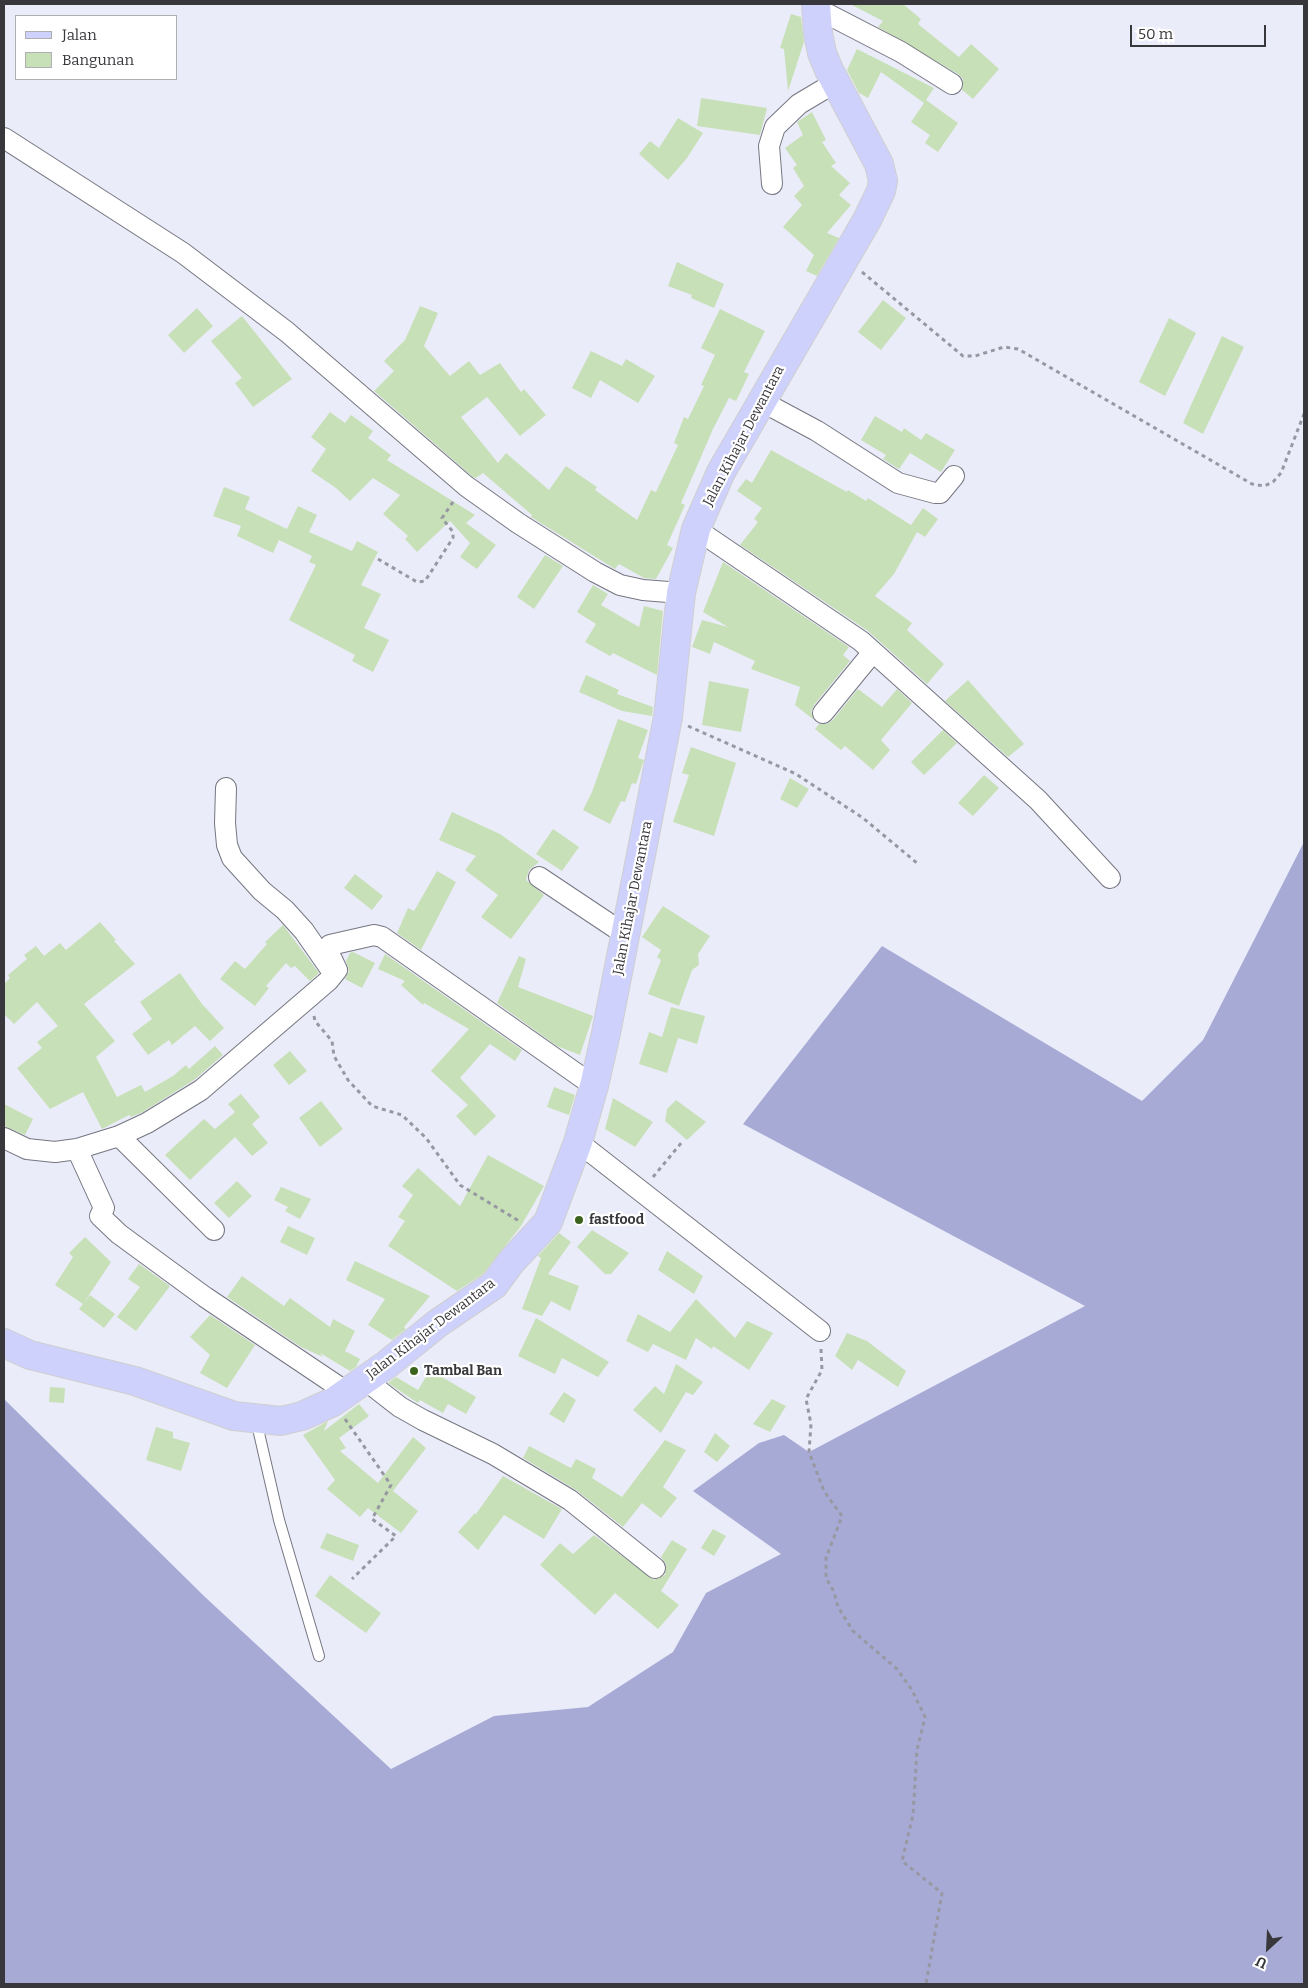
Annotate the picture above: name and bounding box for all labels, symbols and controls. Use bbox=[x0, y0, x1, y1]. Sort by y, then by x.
legend bbox=[15, 15, 178, 80]
scale bar bbox=[1133, 15, 1269, 47]
text: 50 m bbox=[1138, 25, 1173, 43]
text: Jalan bbox=[62, 26, 97, 44]
text: Bangunan bbox=[62, 51, 134, 69]
street label: Jalan Kihajar Dewantara bbox=[700, 363, 788, 509]
street label: Jalan Kihajar Dewantara bbox=[610, 820, 656, 976]
place label: fastfood bbox=[589, 1212, 644, 1228]
marker: fastfood bbox=[573, 1214, 585, 1226]
street label: Jalan Kihajar Dewantara bbox=[363, 1275, 499, 1383]
place label: Tambal Ban bbox=[424, 1363, 502, 1379]
marker: Tambal Ban bbox=[408, 1365, 420, 1377]
north arrow bbox=[1243, 1923, 1293, 1973]
text: U bbox=[1253, 1952, 1270, 1972]

